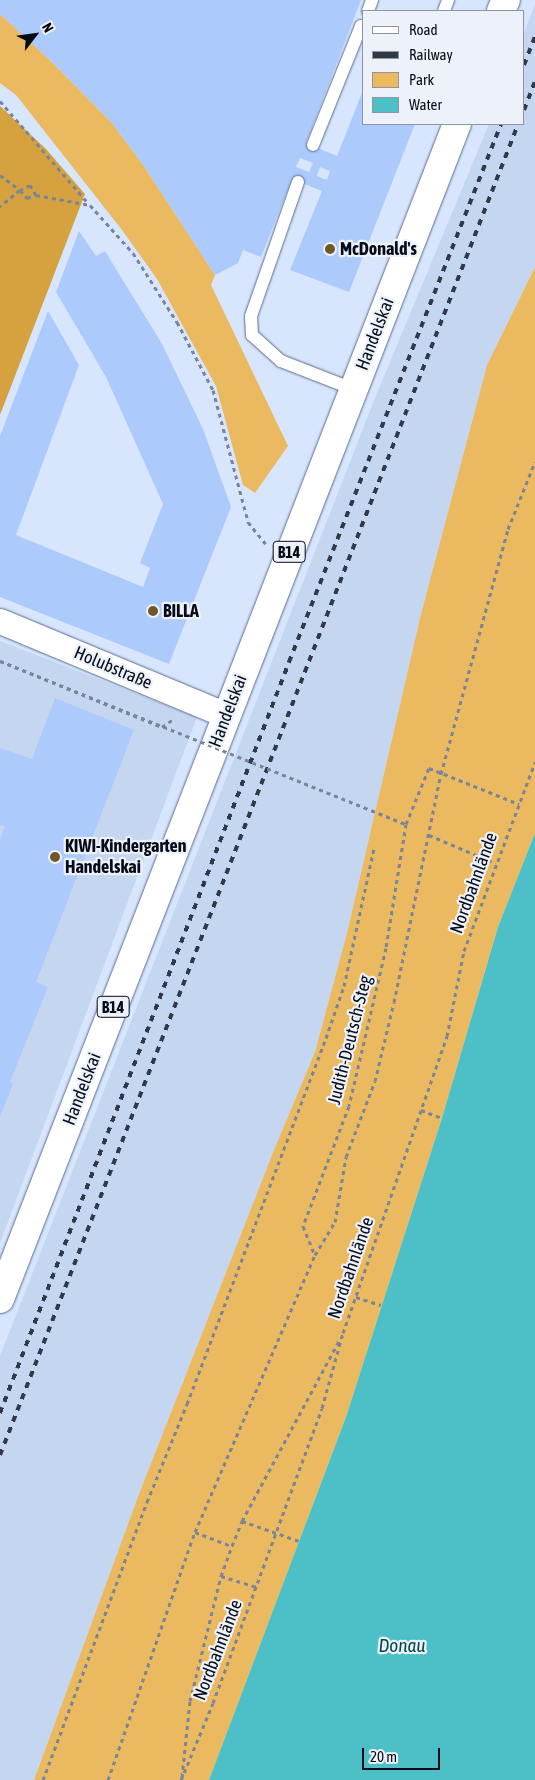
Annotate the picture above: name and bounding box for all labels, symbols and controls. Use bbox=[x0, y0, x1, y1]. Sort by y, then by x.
north arrow bbox=[10, 10, 60, 60]
legend bbox=[362, 10, 525, 125]
text: N bbox=[39, 20, 57, 35]
text: Road bbox=[409, 21, 438, 38]
text: Railway bbox=[409, 46, 453, 63]
text: Park bbox=[409, 71, 434, 88]
text: Water bbox=[409, 96, 442, 113]
place label: McDonald's bbox=[340, 238, 417, 260]
marker: McDonald's bbox=[324, 243, 336, 255]
street label: Handelskai bbox=[351, 295, 399, 373]
road number: B14 bbox=[272, 538, 306, 566]
place label: BILLA bbox=[163, 600, 199, 622]
marker: BILLA bbox=[147, 605, 159, 617]
street label: Holubstraße bbox=[71, 642, 155, 694]
street label: Handelskai bbox=[204, 672, 252, 750]
street label: Nordbahnlände bbox=[446, 830, 502, 936]
place label: KIWI-Kindergarten Handelskai bbox=[65, 836, 186, 879]
marker: KIWI-Kindergarten Handelskai bbox=[49, 851, 61, 863]
street label: Judith-Deutsch-Steg bbox=[324, 973, 376, 1107]
road number: B14 bbox=[96, 994, 130, 1020]
street label: Handelskai bbox=[58, 1050, 106, 1128]
street label: Nordbahnlände bbox=[324, 1214, 378, 1322]
street label: Nordbahnlände bbox=[189, 1597, 247, 1703]
water label: Donau bbox=[379, 1635, 425, 1657]
scale bar bbox=[365, 1738, 442, 1770]
text: 20 m bbox=[370, 1748, 397, 1765]

